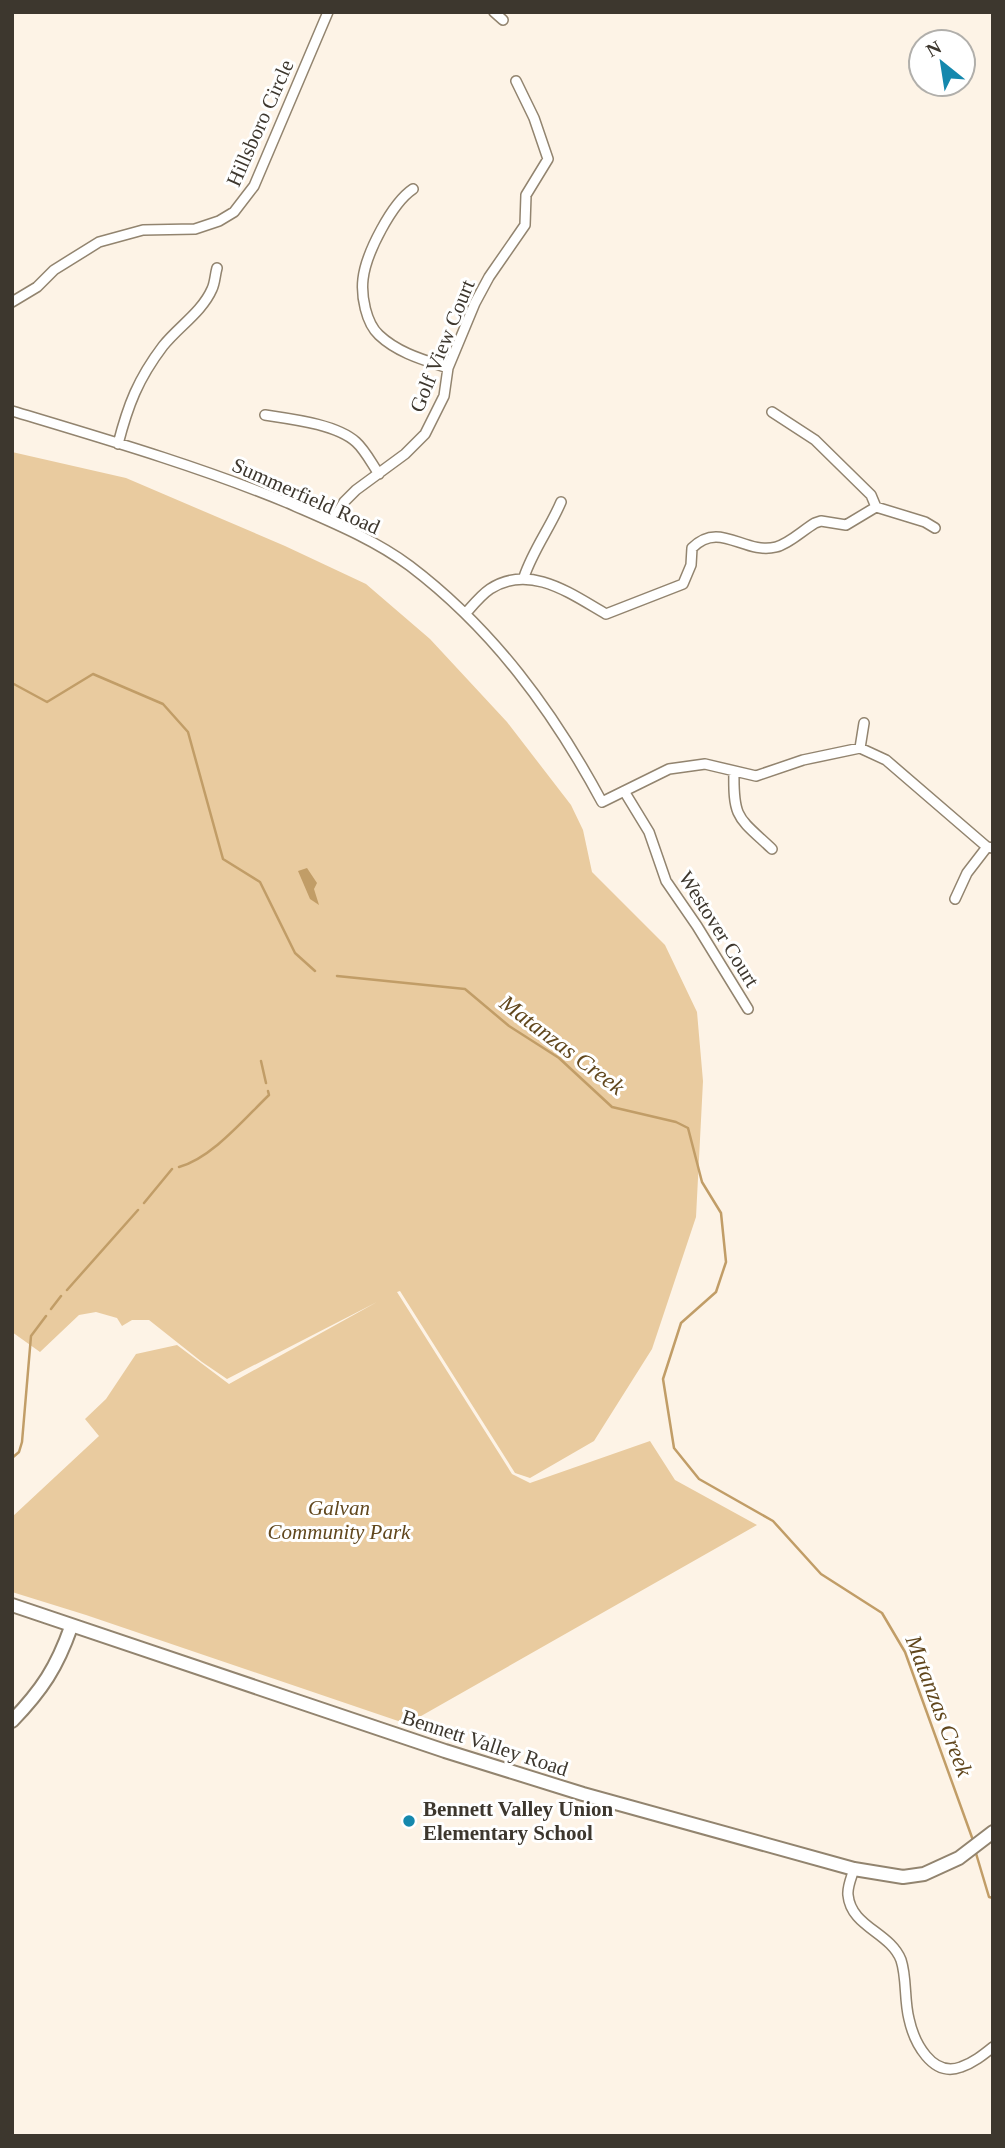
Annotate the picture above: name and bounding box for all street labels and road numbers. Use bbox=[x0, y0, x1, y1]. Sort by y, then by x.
street label: Hillsboro Circle bbox=[221, 56, 299, 190]
street label: Golf View Court bbox=[405, 276, 480, 416]
street label: Summerfield Road bbox=[228, 453, 384, 540]
street label: Westover Court bbox=[674, 867, 764, 991]
street label: Bennett Valley Road bbox=[399, 1705, 572, 1781]

